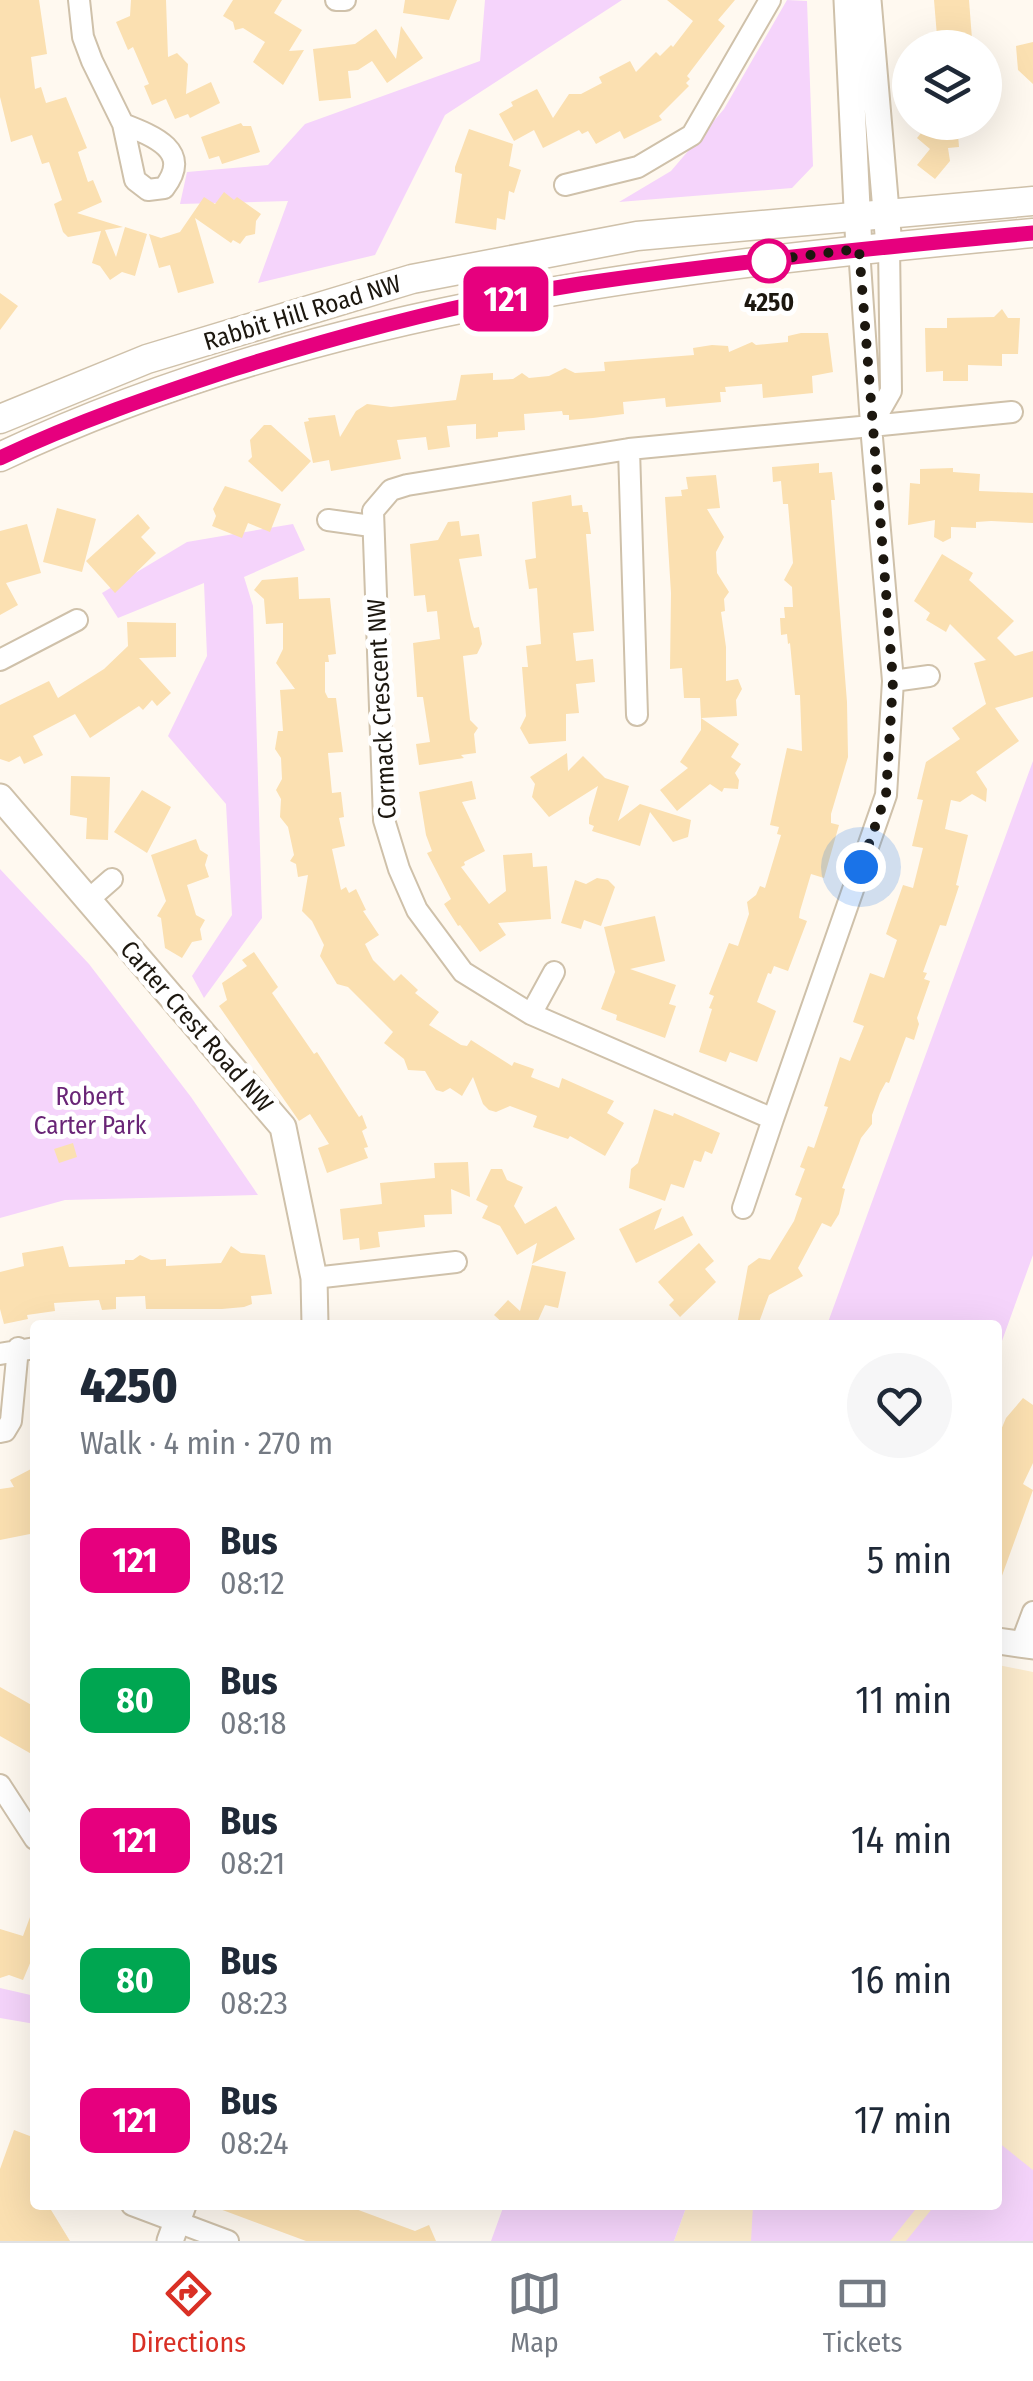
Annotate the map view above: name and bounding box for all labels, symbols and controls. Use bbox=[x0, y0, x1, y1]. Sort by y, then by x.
map controls bbox=[892, 30, 1002, 140]
button: layers bbox=[892, 30, 1002, 140]
marker: 4250 bbox=[748, 240, 790, 282]
line badge: 121 bbox=[448, 266, 564, 332]
street label: Rabbit Hill Road NW bbox=[200, 269, 405, 357]
text: 121 bbox=[483, 278, 529, 320]
place label: 4250 bbox=[744, 288, 794, 318]
street label: Cormack Crescent NW bbox=[361, 598, 403, 820]
your location bbox=[836, 842, 886, 892]
street label: Carter Crest Road NW bbox=[114, 935, 279, 1119]
park label: Robert Carter Park bbox=[34, 1082, 147, 1141]
button: heart bbox=[847, 1353, 952, 1458]
text: 4250 bbox=[80, 1357, 178, 1415]
text: Walk · 4 min · 270 m bbox=[80, 1424, 333, 1462]
text: Bus bbox=[220, 1518, 278, 1564]
text: 5 min bbox=[867, 1537, 952, 1583]
text: 121 bbox=[112, 1539, 158, 1581]
text: 08:12 bbox=[220, 1564, 285, 1602]
text: Bus bbox=[220, 1658, 278, 1704]
text: 11 min bbox=[855, 1677, 952, 1723]
text: 80 bbox=[116, 1679, 154, 1721]
text: 08:18 bbox=[220, 1704, 287, 1742]
text: Bus bbox=[220, 1798, 278, 1844]
text: 14 min bbox=[851, 1817, 952, 1863]
text: 121 bbox=[112, 1819, 158, 1861]
text: 08:21 bbox=[220, 1844, 285, 1882]
text: Bus bbox=[220, 1938, 278, 1984]
text: 16 min bbox=[851, 1957, 952, 2003]
text: 80 bbox=[116, 1959, 154, 2001]
text: 08:23 bbox=[220, 1984, 288, 2022]
text: Bus bbox=[220, 2078, 278, 2124]
text: 17 min bbox=[854, 2097, 952, 2143]
text: 121 bbox=[112, 2099, 158, 2141]
text: 08:24 bbox=[220, 2124, 288, 2162]
tab: Directions bbox=[130, 2266, 246, 2359]
tab: Map bbox=[507, 2266, 562, 2359]
tab: Tickets bbox=[823, 2266, 903, 2359]

